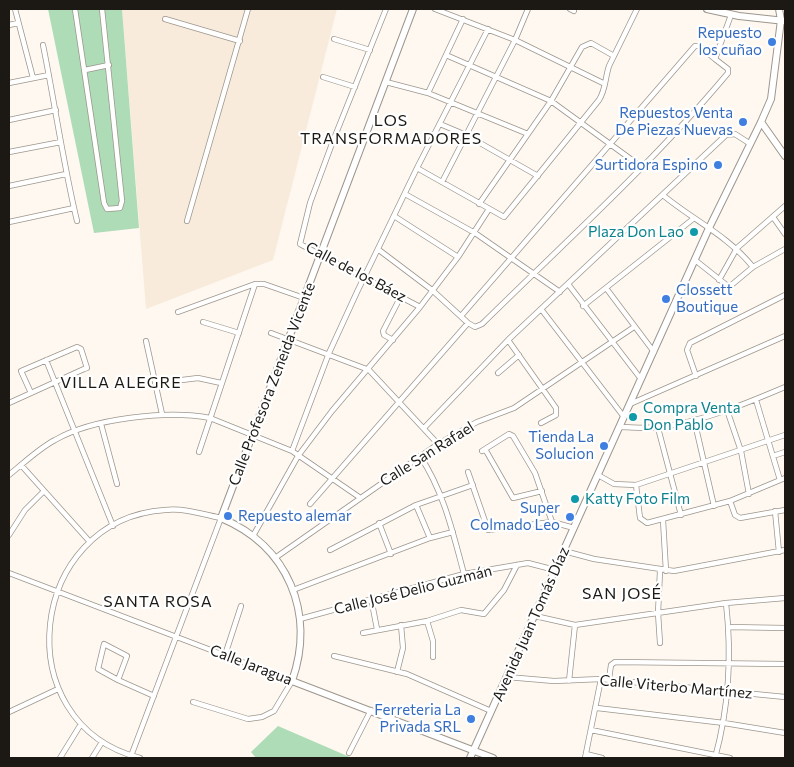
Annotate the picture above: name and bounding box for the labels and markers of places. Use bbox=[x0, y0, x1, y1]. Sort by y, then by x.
place label: Repuesto los cuñao bbox=[698, 24, 762, 59]
marker: Repuesto los cuñao bbox=[766, 36, 778, 48]
place label: Repuestos Venta De Piezas Nuevas bbox=[615, 104, 733, 139]
marker: Repuestos Venta De Piezas Nuevas bbox=[737, 116, 749, 128]
place label: Surtidora Espino bbox=[595, 156, 708, 174]
marker: Surtidora Espino bbox=[712, 159, 724, 171]
place label: Plaza Don Lao bbox=[588, 223, 684, 241]
marker: Plaza Don Lao bbox=[688, 226, 700, 238]
place label: Clossett Boutique bbox=[676, 281, 738, 316]
marker: Clossett Boutique bbox=[660, 293, 672, 305]
place label: Compra Venta Don Pablo bbox=[643, 399, 741, 434]
marker: Compra Venta Don Pablo bbox=[627, 411, 639, 423]
place label: Tienda La Solucion bbox=[528, 428, 594, 463]
marker: Tienda La Solucion bbox=[598, 440, 610, 452]
place label: Katty Foto Film bbox=[585, 490, 690, 508]
marker: Katty Foto Film bbox=[569, 493, 581, 505]
place label: Super Colmado Leo bbox=[470, 499, 560, 534]
place label: Repuesto alemar bbox=[238, 507, 352, 525]
marker: Repuesto alemar bbox=[222, 510, 234, 522]
marker: Super Colmado Leo bbox=[564, 511, 576, 523]
place label: Ferreteria La Privada SRL bbox=[374, 701, 461, 736]
marker: Ferreteria La Privada SRL bbox=[465, 713, 477, 725]

